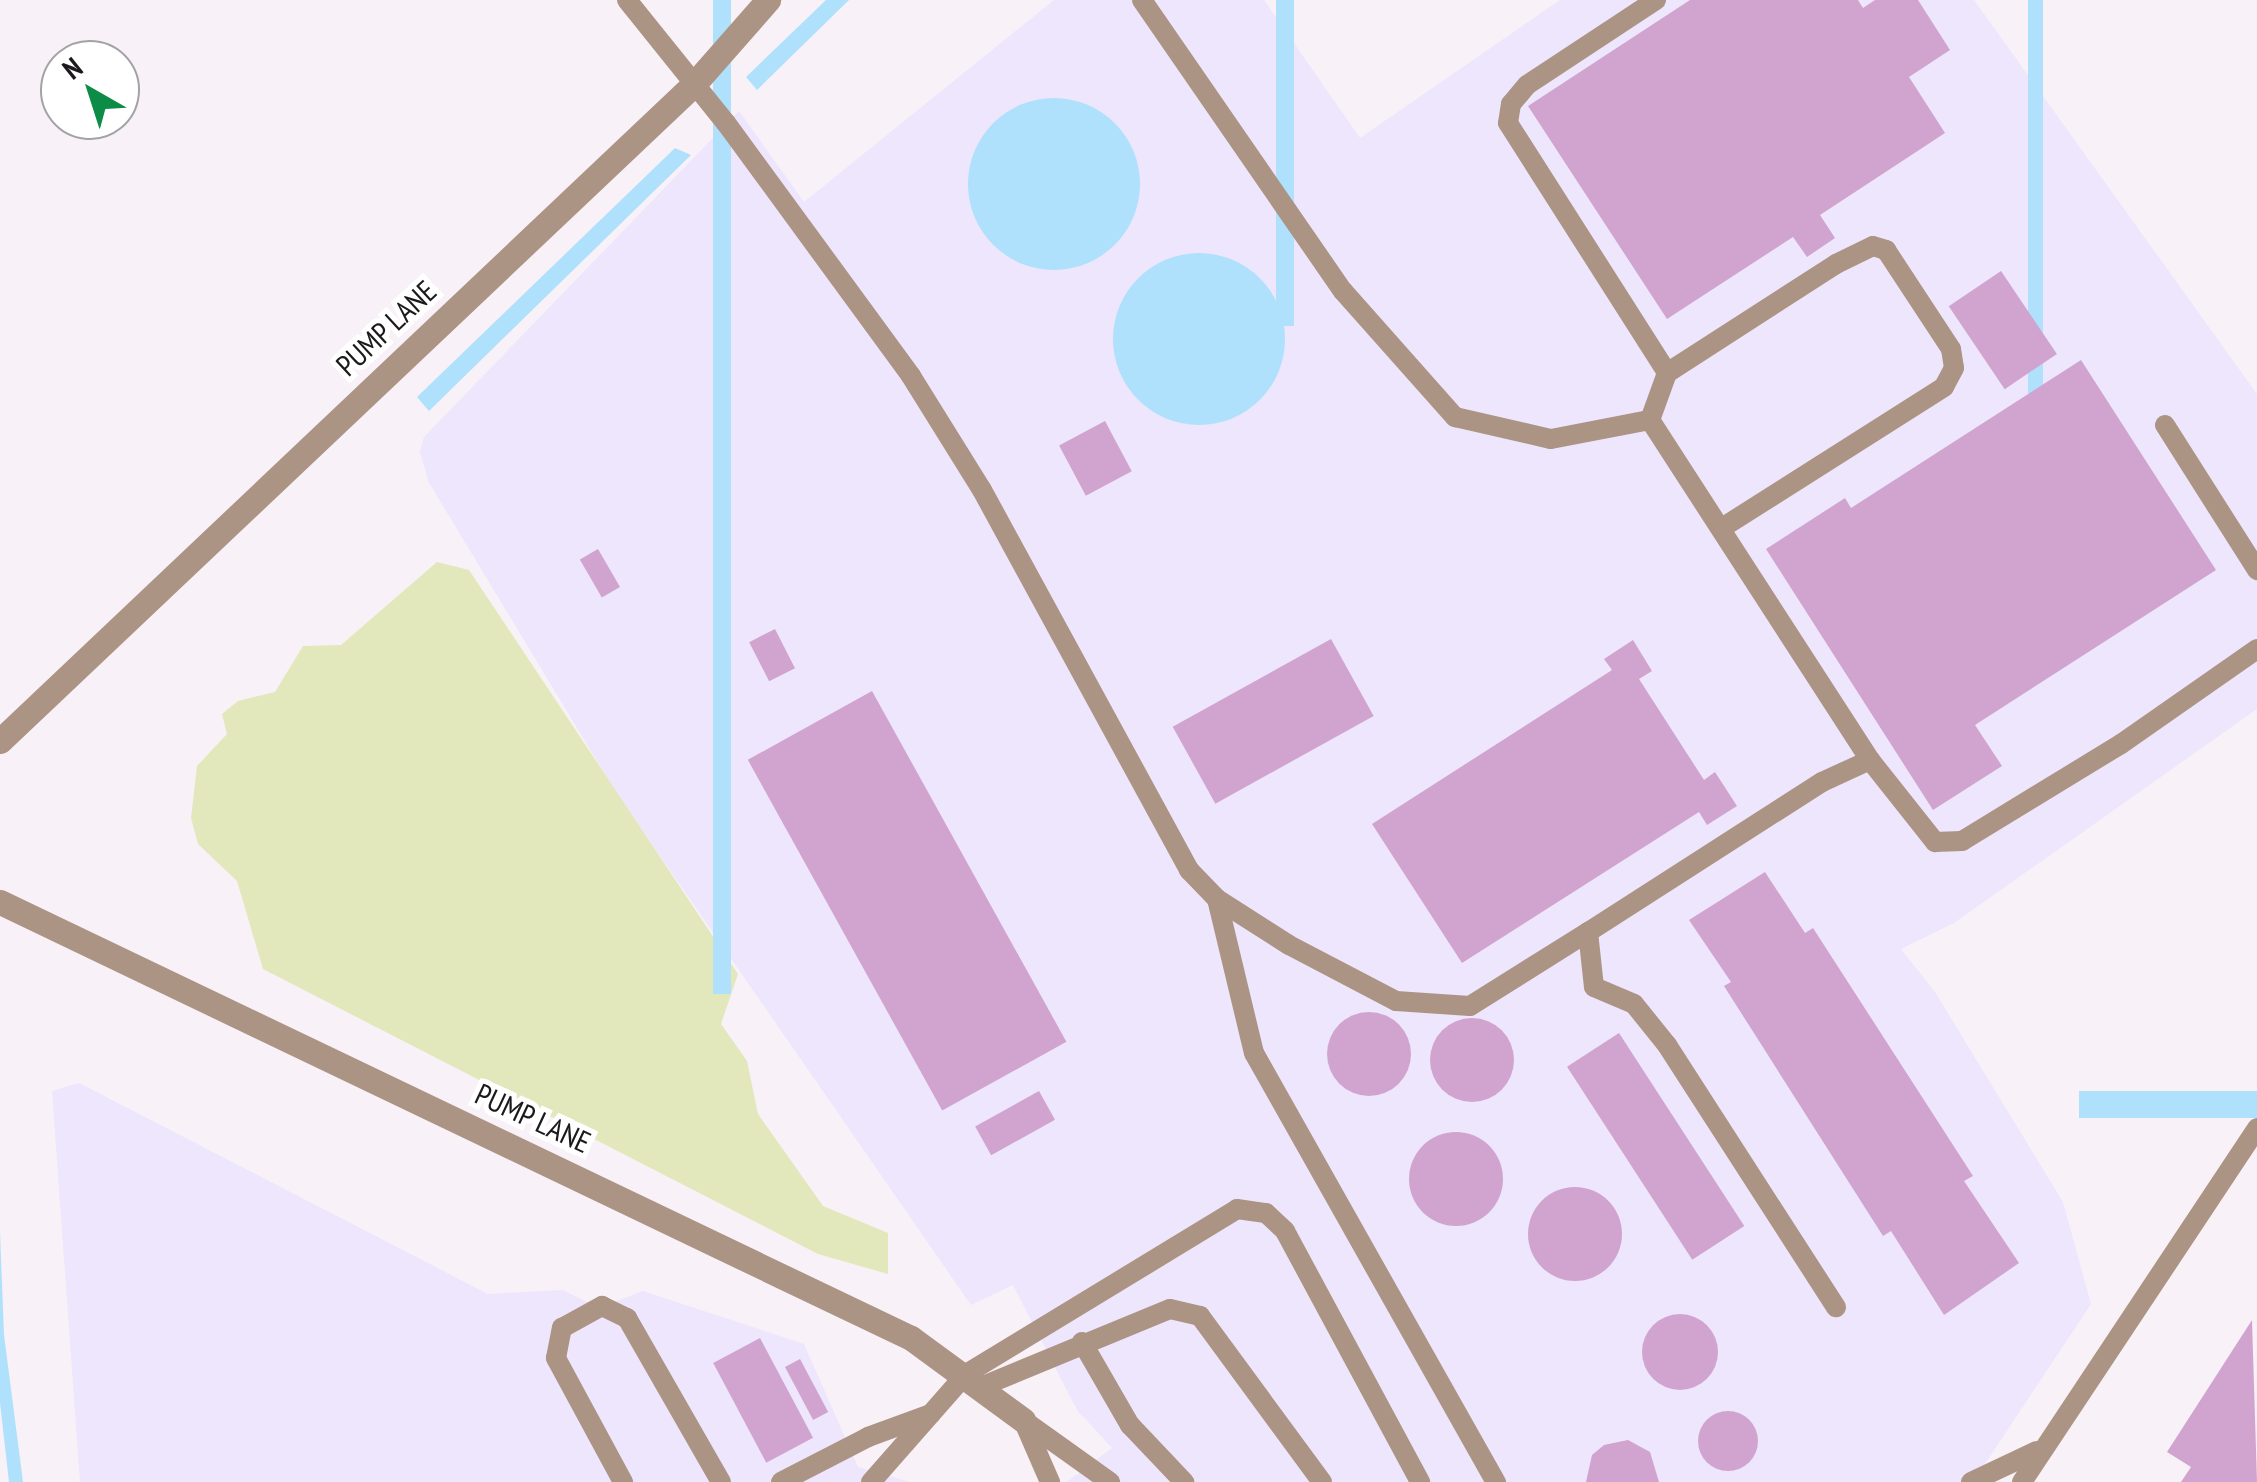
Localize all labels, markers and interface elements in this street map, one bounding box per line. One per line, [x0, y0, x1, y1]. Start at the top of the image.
north arrow [40, 40, 140, 140]
text: N [55, 49, 90, 87]
street label: PUMP LANE [328, 273, 444, 383]
street label: PUMP LANE [469, 1075, 597, 1161]

